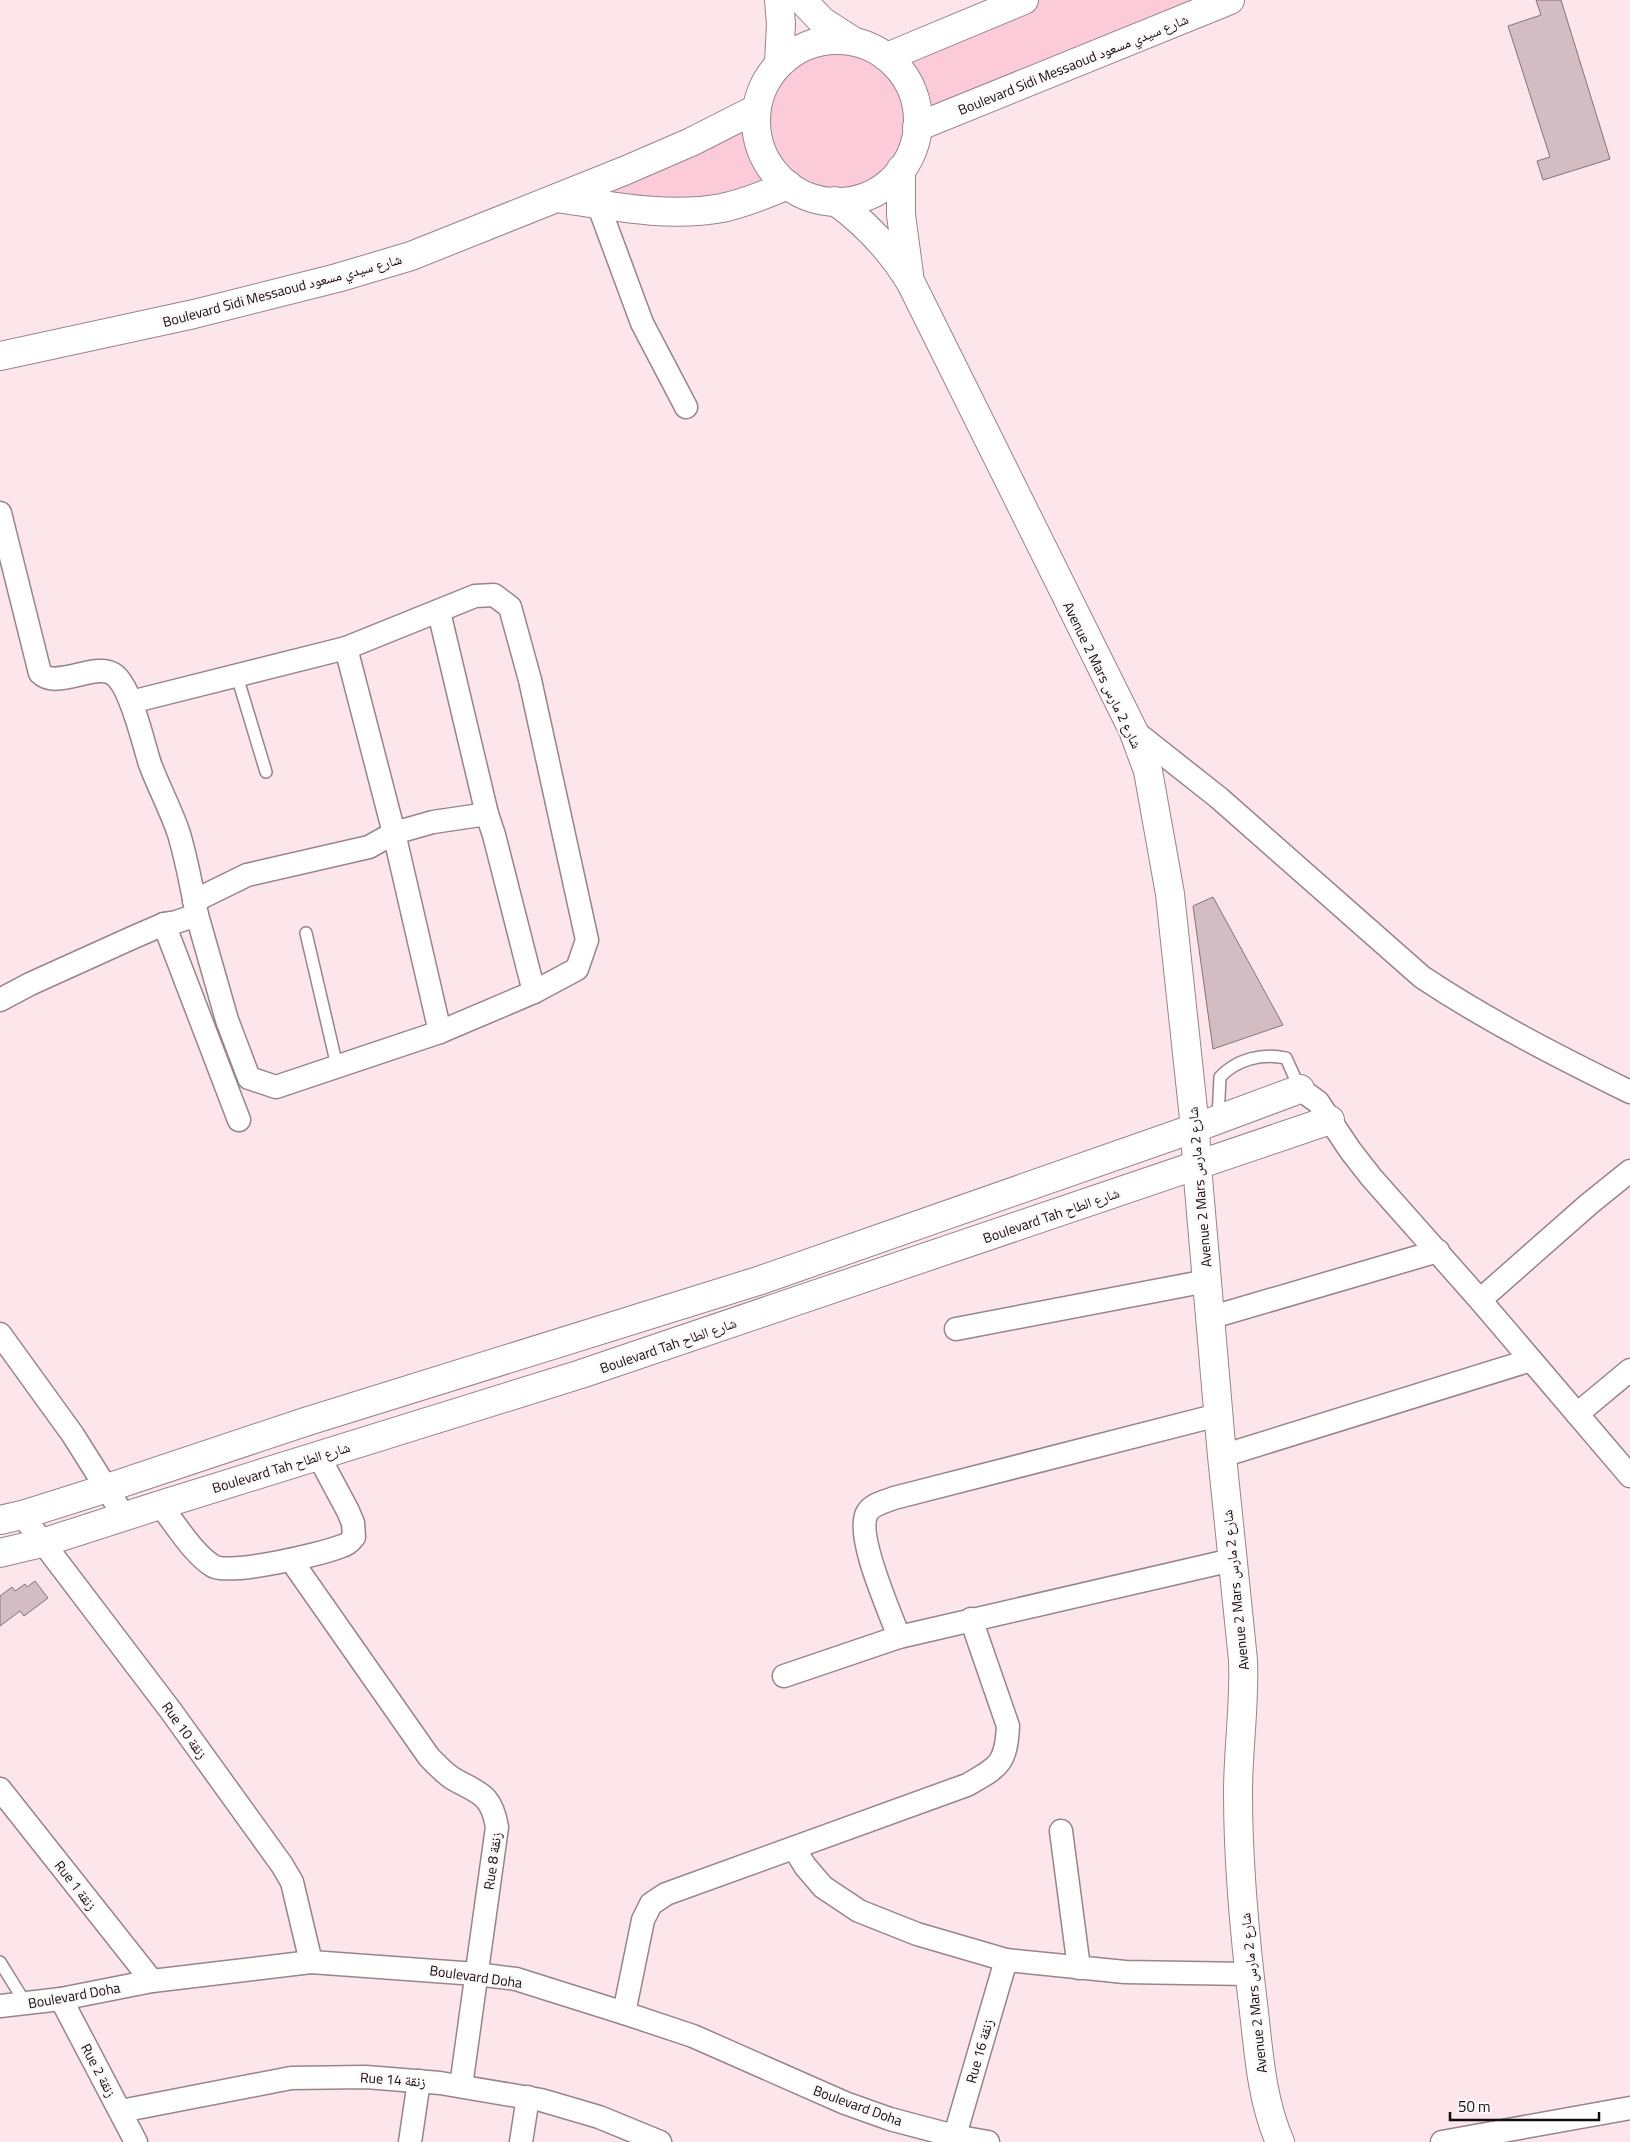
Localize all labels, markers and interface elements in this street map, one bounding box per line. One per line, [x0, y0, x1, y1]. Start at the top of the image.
street label: Boulevard Sidi Messaoud شارع سيدي مسعود [955, 8, 1192, 121]
street label: Boulevard Sidi Messaoud شارع سيدي مسعود [160, 248, 404, 334]
street label: Avenue 2 Mars شارع 2 مارس [1058, 598, 1148, 752]
street label: Avenue 2 Mars شارع 2 مارس [1182, 1106, 1216, 1268]
street label: Boulevard Tah شارع الطاح [980, 1182, 1122, 1248]
street label: Boulevard Tah شارع الطاح [597, 1312, 739, 1378]
street label: Boulevard Tah شارع الطاح [209, 1436, 353, 1498]
street label: Avenue 2 Mars شارع 2 مارس [1216, 1509, 1254, 1671]
street label: Rue 10 زنقة [157, 1697, 213, 1763]
street label: Rue 8 زنقة [478, 1831, 506, 1891]
street label: Rue 1 زنقة [50, 1856, 102, 1914]
street label: Avenue 2 Mars شارع 2 مارس [1234, 1912, 1272, 2074]
street label: Boulevard Doha [428, 1959, 524, 1993]
street label: Boulevard Doha [26, 1977, 122, 2013]
street label: Rue 16 زنقة [960, 2016, 998, 2086]
street label: Rue 2 زنقة [76, 2039, 122, 2101]
street label: Rue 14 زنقة [359, 2066, 427, 2092]
street label: Boulevard Doha [811, 2079, 905, 2131]
scale bar [1450, 2090, 1599, 2122]
text: 50 m [1458, 2095, 1491, 2118]

